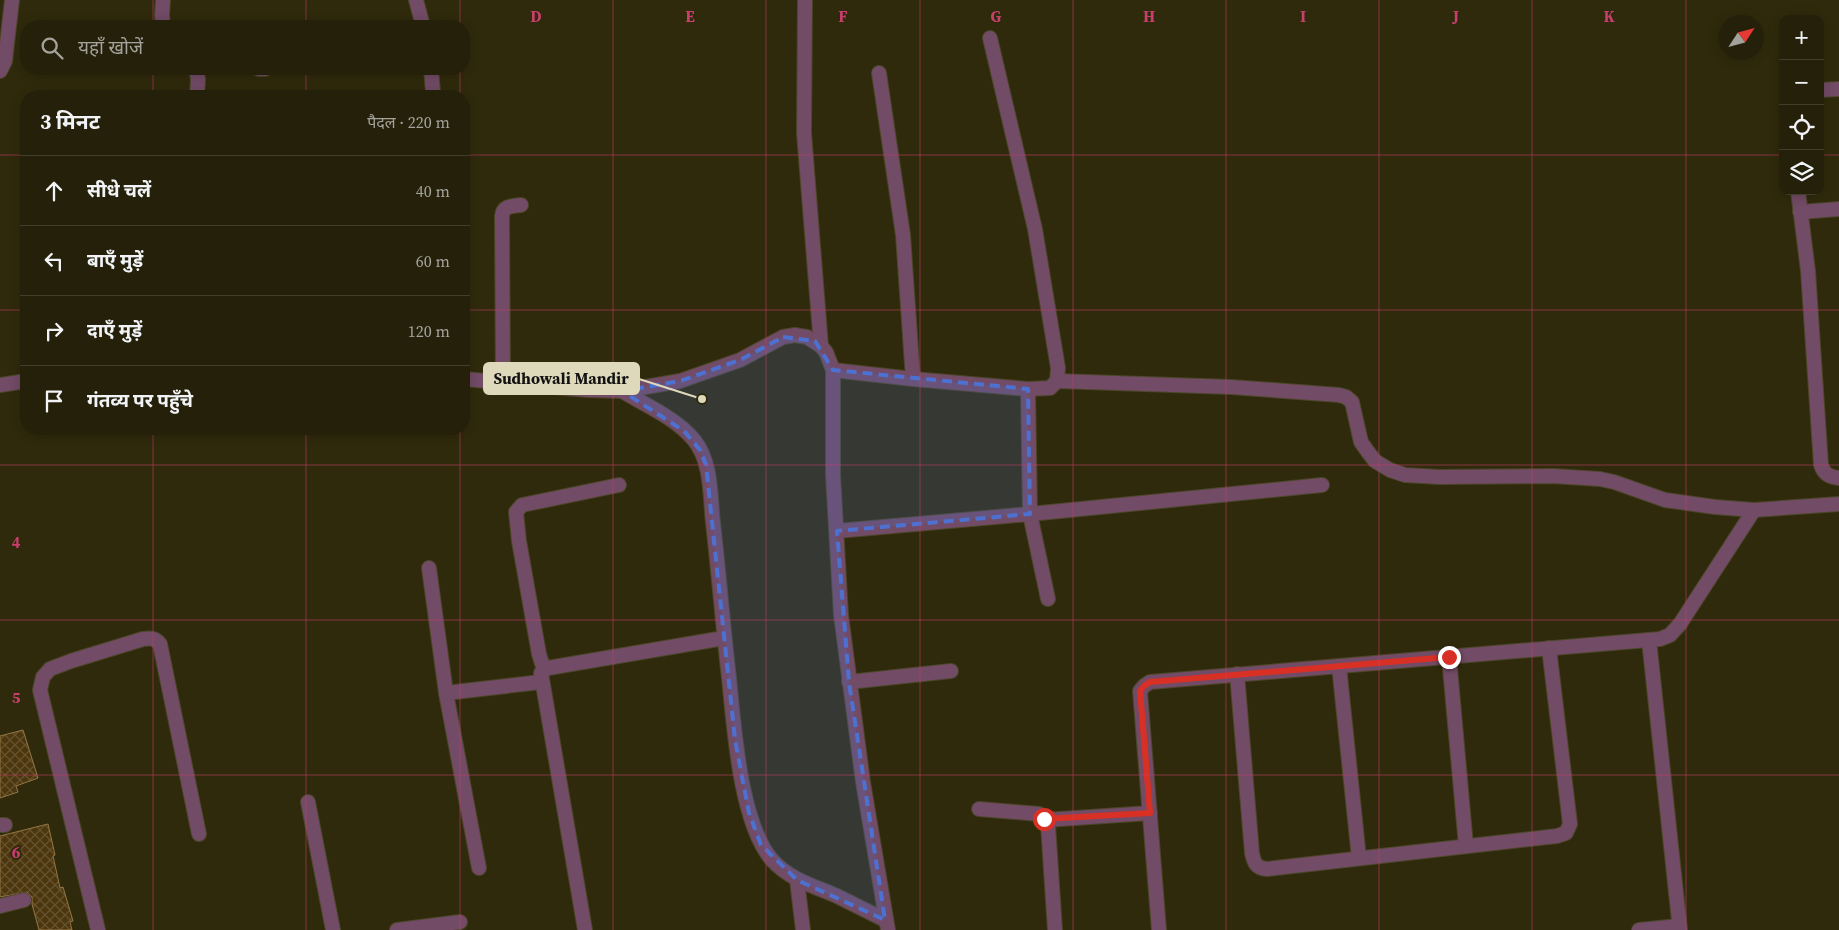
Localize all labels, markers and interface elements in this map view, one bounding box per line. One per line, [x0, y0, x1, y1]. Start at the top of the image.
text: D [530, 5, 542, 27]
text: E [685, 5, 695, 27]
text: F [838, 5, 848, 27]
text: G [991, 5, 1002, 27]
text: H [1143, 5, 1155, 27]
text: I [1300, 5, 1306, 27]
text: J [1452, 5, 1459, 27]
text: K [1603, 5, 1615, 27]
north arrow [1719, 15, 1764, 60]
map controls [1779, 15, 1824, 195]
button: + [1779, 15, 1824, 60]
search box [20, 20, 470, 75]
icon: search [38, 34, 66, 62]
text: यहाँ खोजें [78, 34, 143, 60]
button: − [1779, 60, 1824, 105]
button: locate [1779, 105, 1824, 150]
text: 3 मिनट [40, 107, 100, 136]
text: पैदल · 220 m [367, 111, 450, 133]
button: layers [1779, 150, 1824, 195]
icon: ahead [40, 177, 68, 205]
text: सीधे चलें [87, 177, 151, 203]
text: 40 m [416, 180, 450, 202]
icon: left [40, 247, 68, 275]
text: बाएँ मुड़ें [87, 247, 143, 273]
text: 60 m [416, 250, 450, 272]
icon: right [40, 317, 68, 345]
text: दाएँ मुड़ें [87, 317, 142, 343]
text: 120 m [408, 320, 450, 342]
callout: Sudhowali Mandir [484, 363, 639, 394]
text: Sudhowali Mandir [493, 367, 629, 389]
icon: arrive [40, 387, 68, 415]
text: गंतव्य पर पहुँचे [87, 387, 193, 413]
text: 4 [12, 531, 21, 553]
route end [1438, 646, 1461, 669]
text: 5 [12, 686, 21, 708]
route start [1033, 808, 1056, 831]
text: 6 [12, 841, 21, 863]

